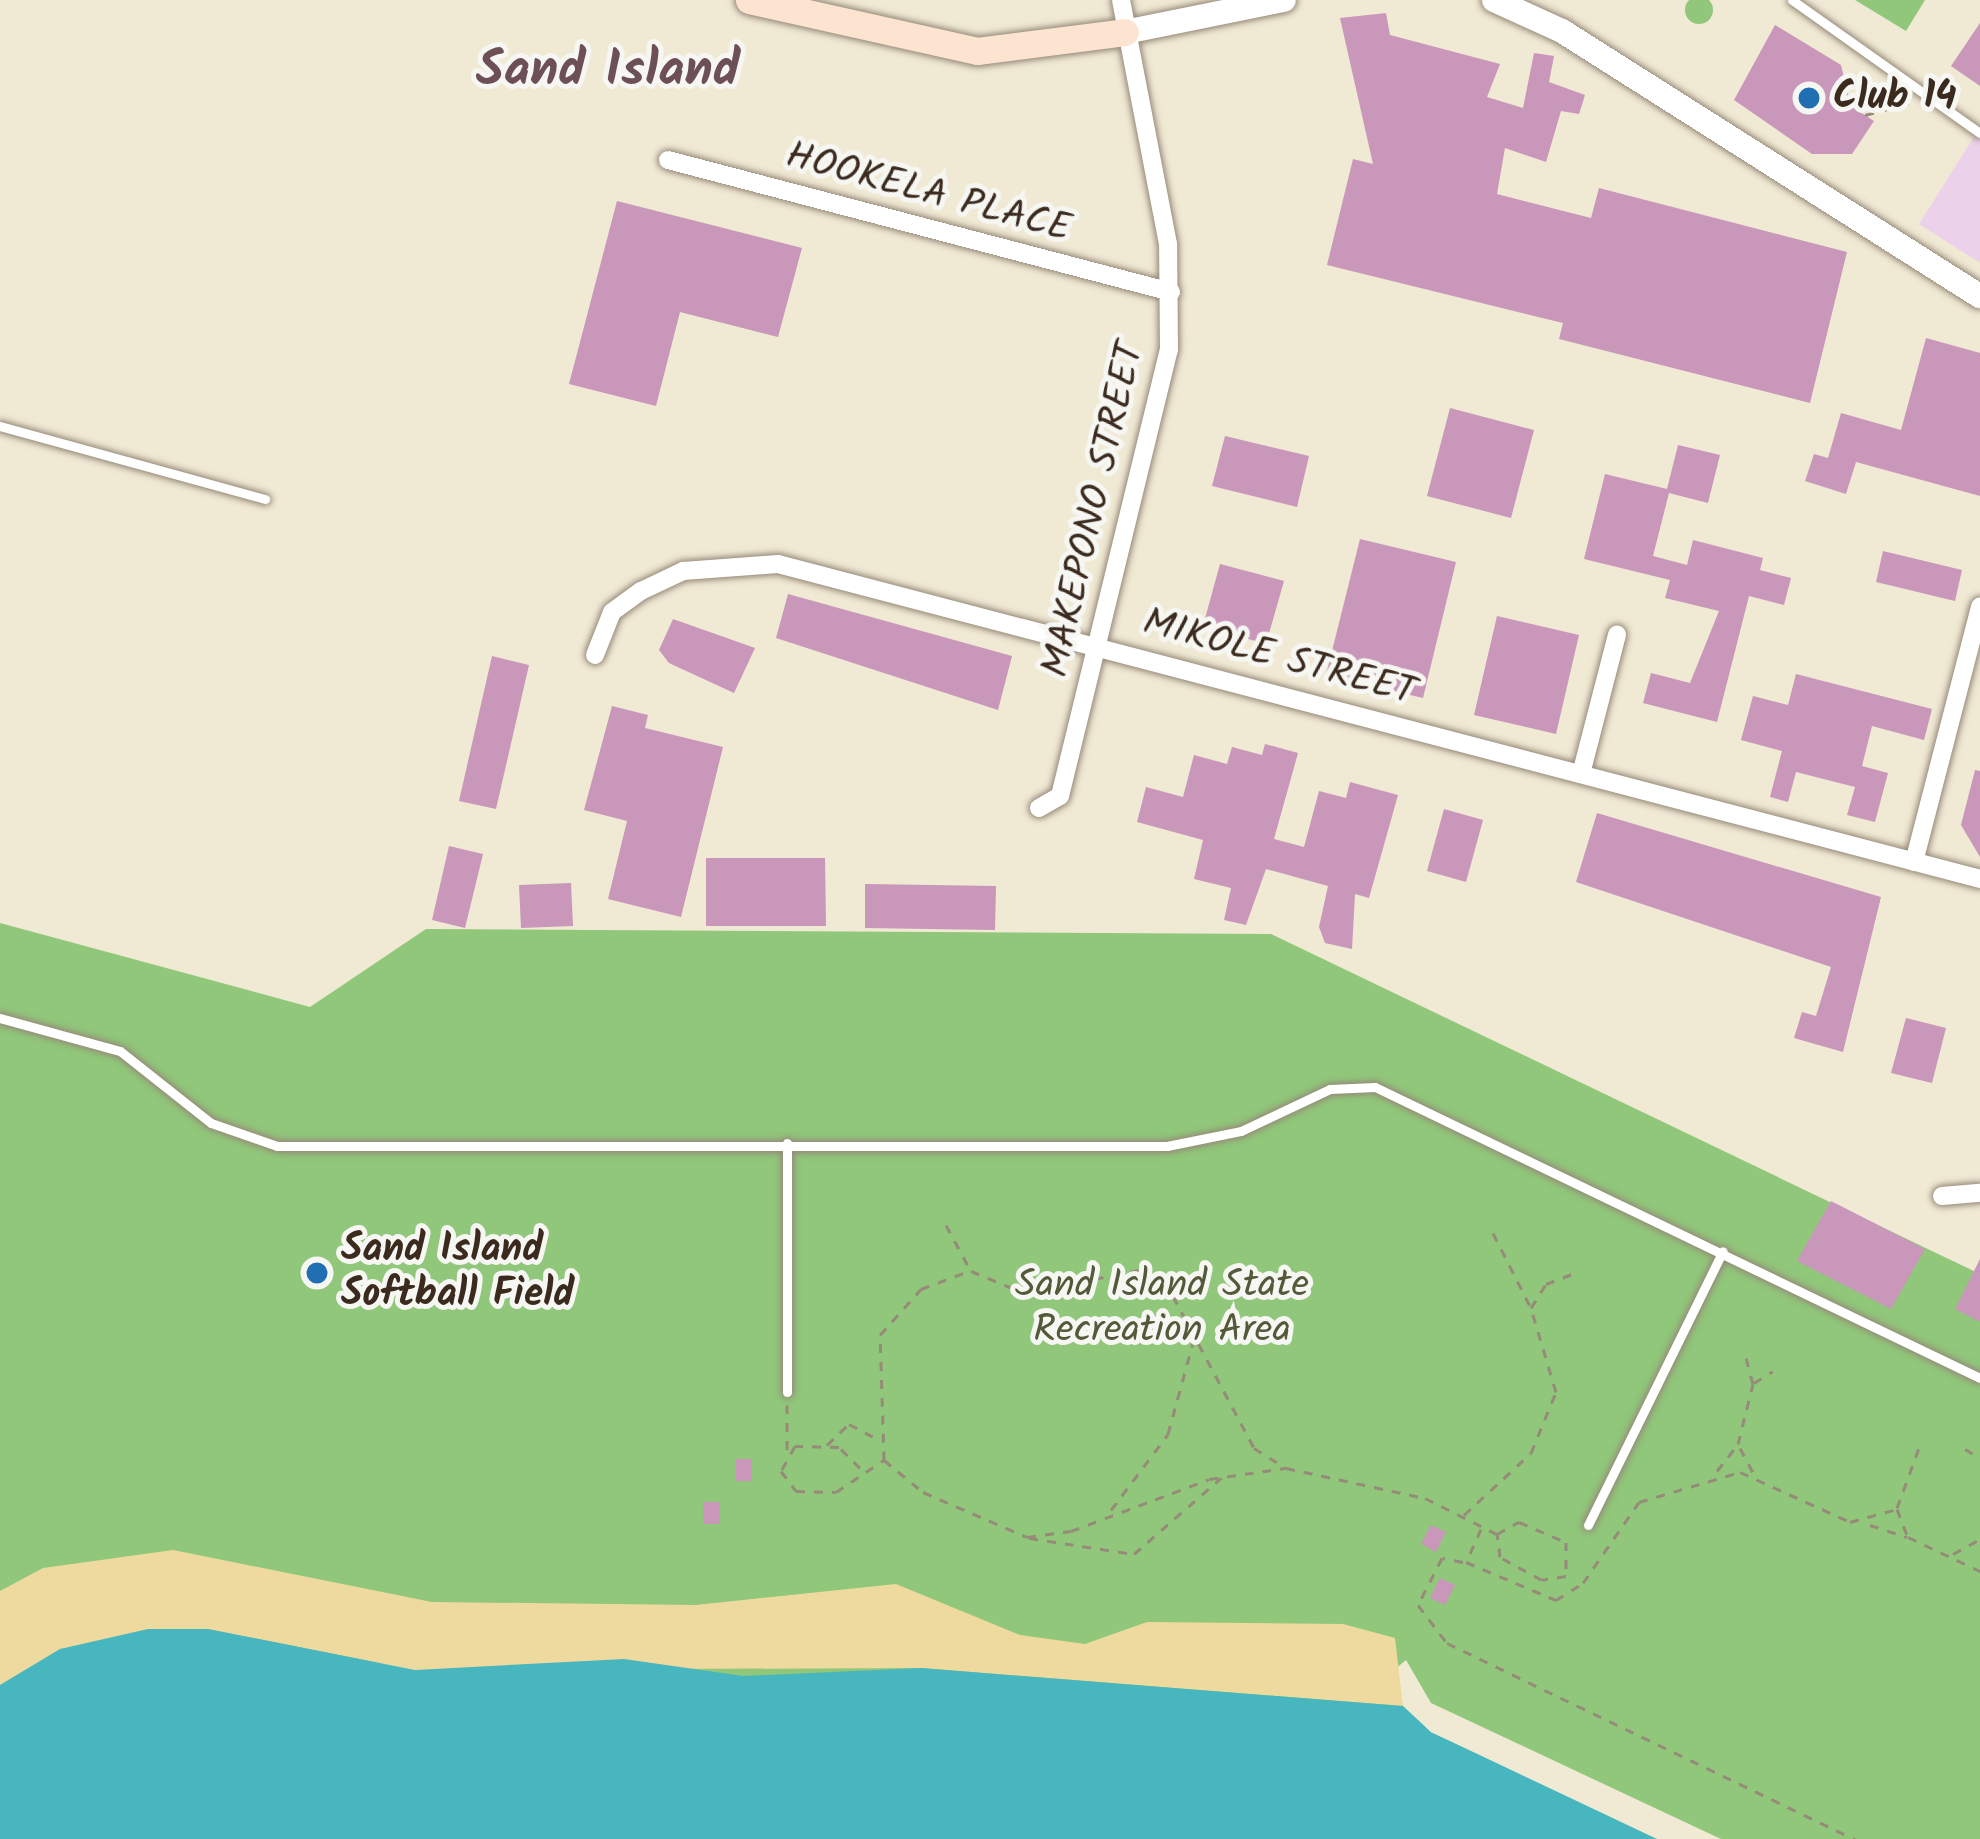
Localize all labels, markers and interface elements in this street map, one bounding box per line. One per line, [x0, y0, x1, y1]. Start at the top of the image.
district label: Sand Island [476, 41, 740, 103]
place label: Club 14 [1833, 75, 1957, 121]
marker: Club 14 [1796, 85, 1822, 111]
street label: HOOKELA PLACE [781, 134, 1075, 254]
street label: MAKEPONO STREET [1034, 338, 1156, 682]
street label: MIKOLE STREET [1138, 600, 1420, 718]
place label: Sand Island Softball Field [341, 1228, 574, 1319]
marker: Sand Island Softball Field [304, 1260, 330, 1286]
park label: Sand Island State Recreation Area [1015, 1264, 1309, 1355]

